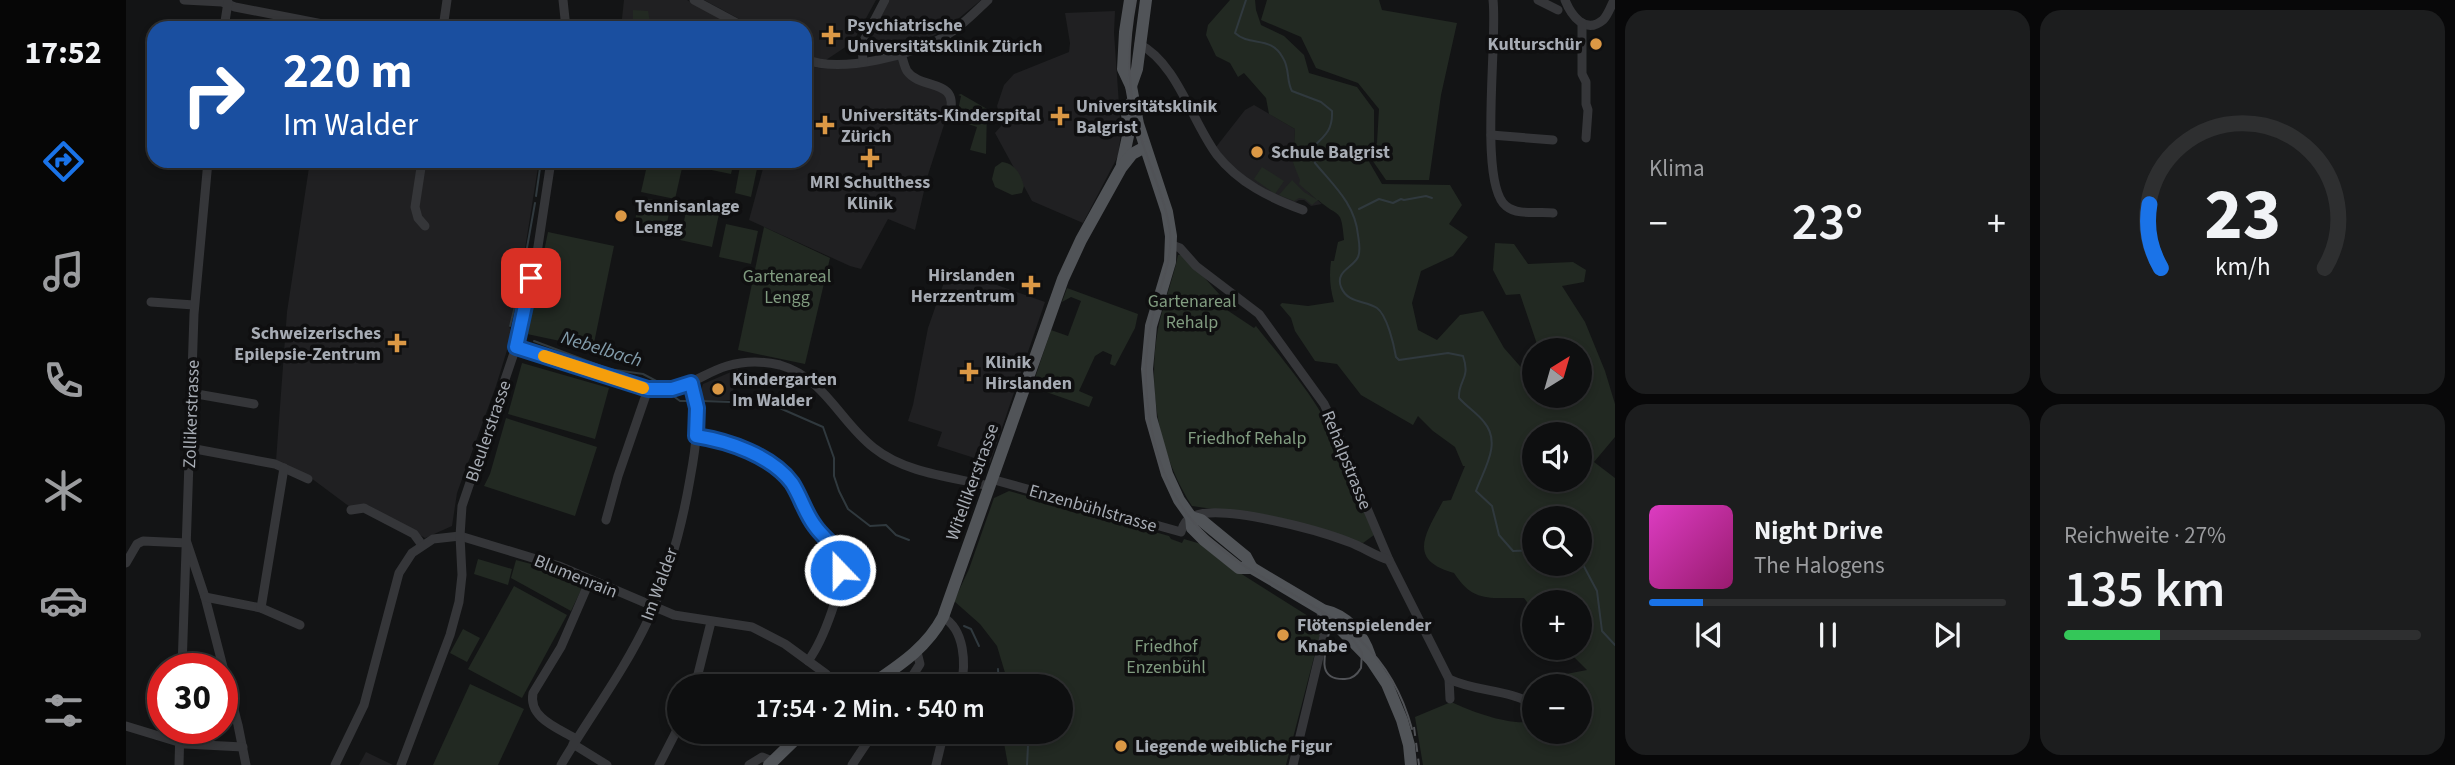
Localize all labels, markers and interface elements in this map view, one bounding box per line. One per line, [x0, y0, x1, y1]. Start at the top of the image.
place label: Psychiatrische Universitätsklinik Zürich [847, 13, 1042, 59]
marker: Psychiatrische Universitätsklinik Zürich [821, 25, 841, 45]
text: 17:52 [24, 30, 102, 76]
place label: Kulturschür [1488, 32, 1583, 57]
marker: Kulturschür [1588, 36, 1604, 52]
text: 220 m [283, 37, 412, 107]
icon: right [168, 49, 259, 140]
place label: Universitätsklinik Balgrist [1076, 94, 1217, 140]
text: Im Walder [283, 102, 418, 148]
place label: Universitäts-Kinderspital Zürich [841, 103, 1041, 149]
marker: Universitätsklinik Balgrist [1050, 106, 1070, 126]
marker: Universitäts-Kinderspital Zürich [815, 115, 835, 135]
icon: directions [39, 137, 88, 186]
place label: Schule Balgrist [1271, 140, 1390, 165]
marker: Schule Balgrist [1249, 144, 1265, 160]
marker: MRI Schulthess Klinik [860, 148, 880, 168]
text: Klima [1649, 152, 1705, 185]
text: 23 [2204, 163, 2281, 267]
place label: MRI Schulthess Klinik [810, 170, 930, 216]
text: 23° [1792, 186, 1863, 260]
place label: Tennisanlage Lengg [635, 194, 740, 240]
text: − [1649, 197, 1668, 251]
text: + [1987, 197, 2006, 251]
marker: Tennisanlage Lengg [613, 208, 629, 224]
icon: music [39, 247, 88, 296]
pin [501, 248, 561, 308]
text: km/h [2215, 249, 2270, 285]
icon: arrive [512, 259, 550, 297]
place label: Hirslanden Herzzentrum [911, 263, 1015, 309]
park label: Gartenareal Lengg [743, 264, 831, 310]
marker: Hirslanden Herzzentrum [1021, 275, 1041, 295]
park label: Gartenareal Rehalp [1148, 289, 1236, 335]
place label: Schweizerisches Epilepsie-Zentrum [234, 321, 381, 367]
water label: Nebelbach [558, 324, 645, 375]
marker: Schweizerisches Epilepsie-Zentrum [387, 333, 407, 353]
north arrow [1522, 338, 1592, 408]
map controls [1522, 338, 1592, 744]
place label: Klinik Hirslanden [985, 350, 1072, 396]
icon: phone [39, 356, 88, 405]
street label: Zollikerstrasse [177, 359, 206, 469]
marker: Klinik Hirslanden [959, 362, 979, 382]
place label: Kindergarten Im Walder [732, 367, 837, 413]
street label: Bleulerstrasse [459, 377, 518, 485]
marker: Kindergarten Im Walder [710, 381, 726, 397]
street label: Rehalpstrasse [1315, 407, 1378, 513]
street label: Witellikerstrasse [940, 420, 1005, 544]
button: sound [1522, 422, 1592, 492]
park label: Friedhof Rehalp [1188, 426, 1306, 451]
icon: climate [39, 466, 88, 515]
street label: Enzenbühlstrasse [1026, 478, 1160, 539]
button: search [1522, 506, 1592, 576]
text: Night Drive [1754, 512, 1883, 549]
text: Reichweite · 27% [2064, 519, 2226, 552]
position arrow [803, 533, 877, 607]
street label: Im Walder [635, 544, 684, 624]
street label: Blumenrain [530, 548, 621, 605]
text: The Halogens [1754, 549, 1885, 582]
text: 135 km [2064, 553, 2225, 627]
icon: car [39, 576, 88, 625]
button: + [1522, 590, 1592, 660]
place label: Flötenspielender Knabe [1297, 613, 1432, 659]
icon: previous [1690, 616, 1728, 654]
icon: pause [1809, 616, 1847, 654]
icon: next [1928, 616, 1966, 654]
marker: Flötenspielender Knabe [1275, 627, 1291, 643]
park label: Friedhof Enzenbühl [1126, 634, 1206, 680]
speed limit sign: 30 [147, 653, 238, 744]
button: − [1522, 674, 1592, 744]
icon: filters [39, 686, 88, 735]
text: 17:54 · 2 Min. · 540 m [755, 690, 985, 727]
place label: Liegende weibliche Figur [1135, 734, 1333, 759]
marker: Liegende weibliche Figur [1113, 738, 1129, 754]

